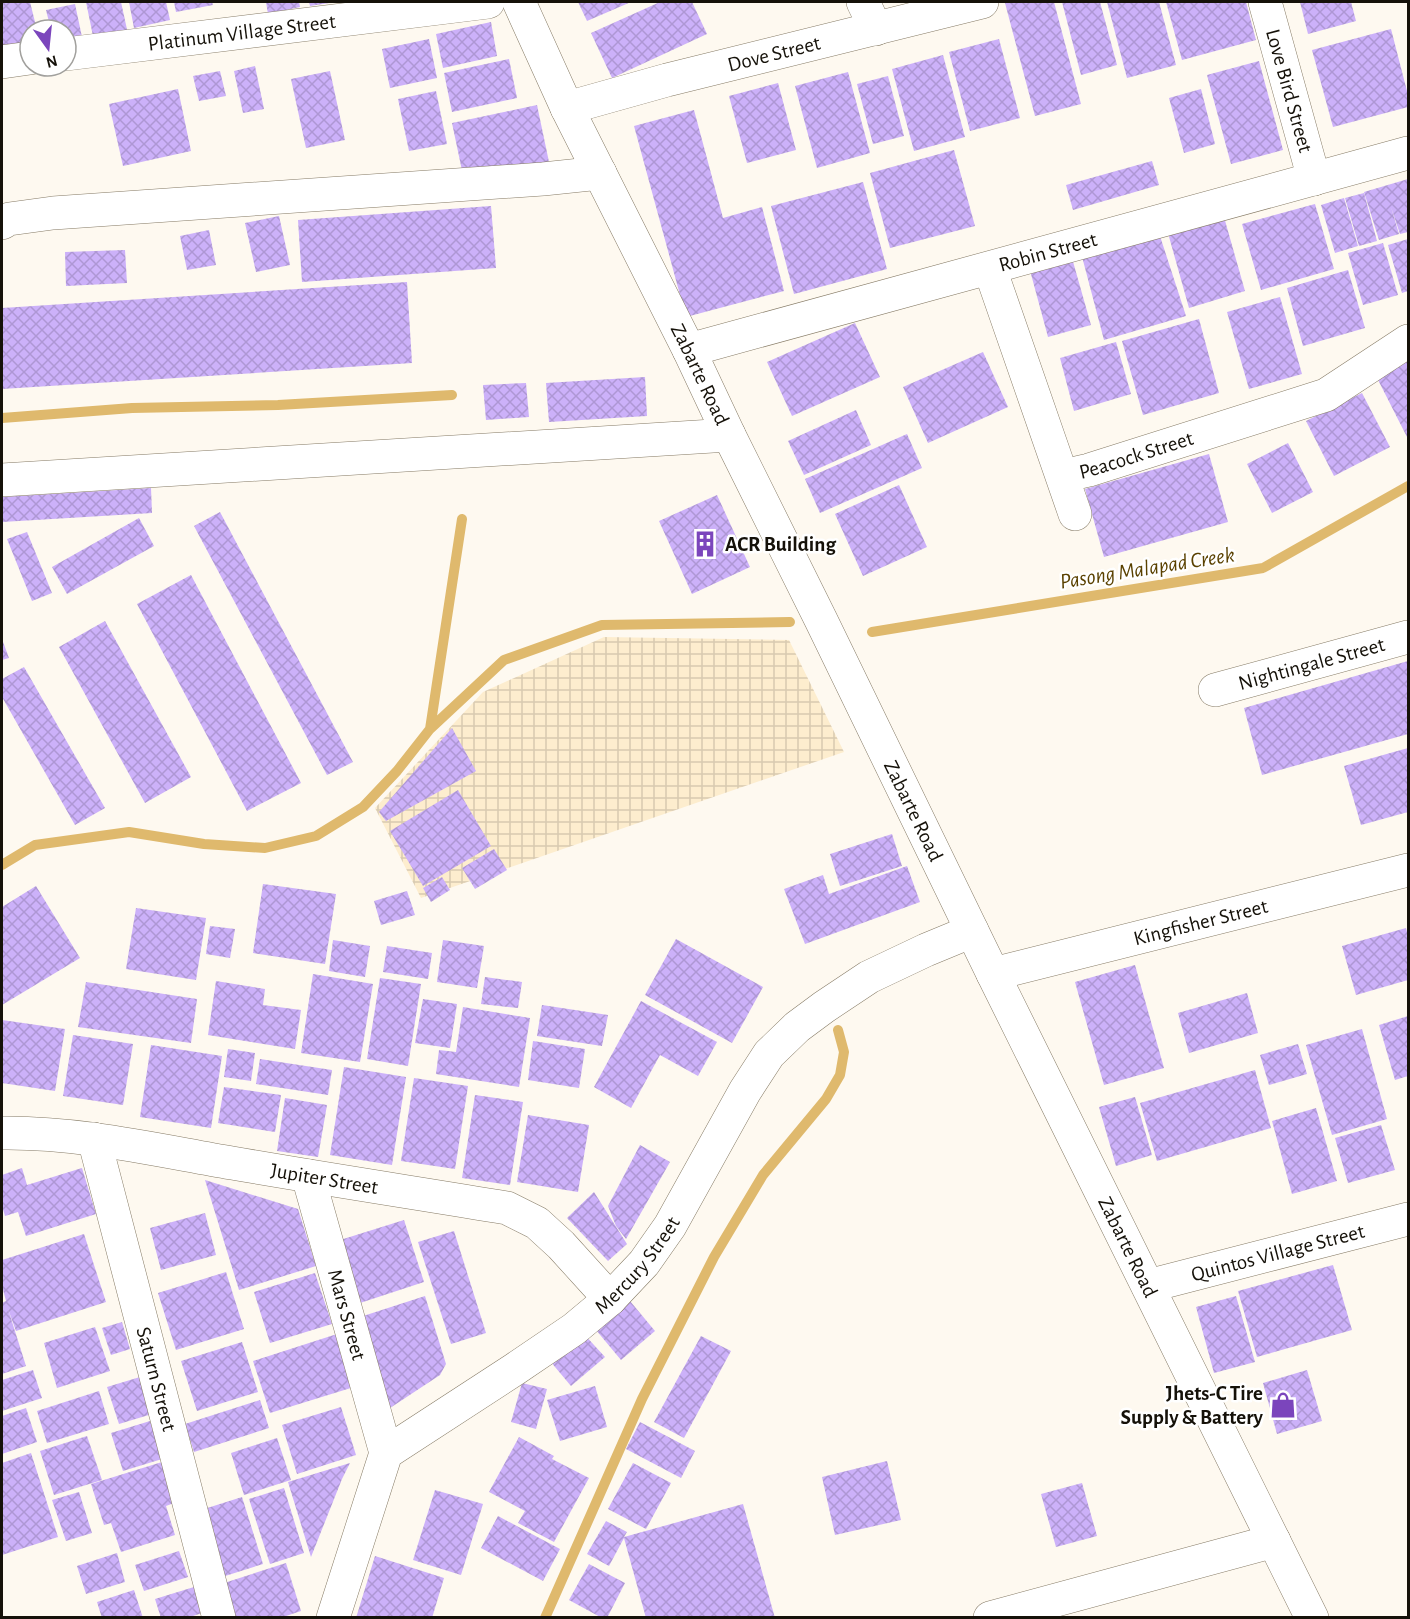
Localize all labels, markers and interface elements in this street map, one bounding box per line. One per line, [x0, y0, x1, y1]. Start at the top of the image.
street label: Platinum Village Street [147, 11, 337, 55]
north arrow [18, 18, 78, 78]
street label: Love Bird Street [1262, 27, 1316, 155]
street label: Dove Street [725, 32, 823, 76]
text: N [44, 52, 59, 71]
street label: Robin Street [996, 229, 1100, 276]
street label: Zabarte Road [667, 320, 733, 428]
street label: Peacock Street [1077, 428, 1196, 483]
building icon: ACR Building [690, 529, 720, 559]
place label: ACR Building [725, 534, 836, 555]
water label: Pasong Malapad Creek [1058, 543, 1236, 594]
street label: Nightingale Street [1236, 634, 1387, 694]
street label: Zabarte Road [880, 757, 947, 865]
street label: Kingfisher Street [1131, 896, 1270, 949]
street label: Jupiter Street [269, 1160, 380, 1198]
street label: Zabarte Road [1094, 1193, 1161, 1301]
street label: Mercury Street [591, 1213, 684, 1318]
street label: Quintos Village Street [1189, 1221, 1367, 1285]
street label: Mars Street [324, 1267, 369, 1363]
street label: Saturn Street [132, 1325, 180, 1434]
place label: Jhets-C Tire Supply & Battery [1121, 1383, 1264, 1428]
shop icon: Jhets-C Tire Supply & Battery [1268, 1390, 1298, 1420]

